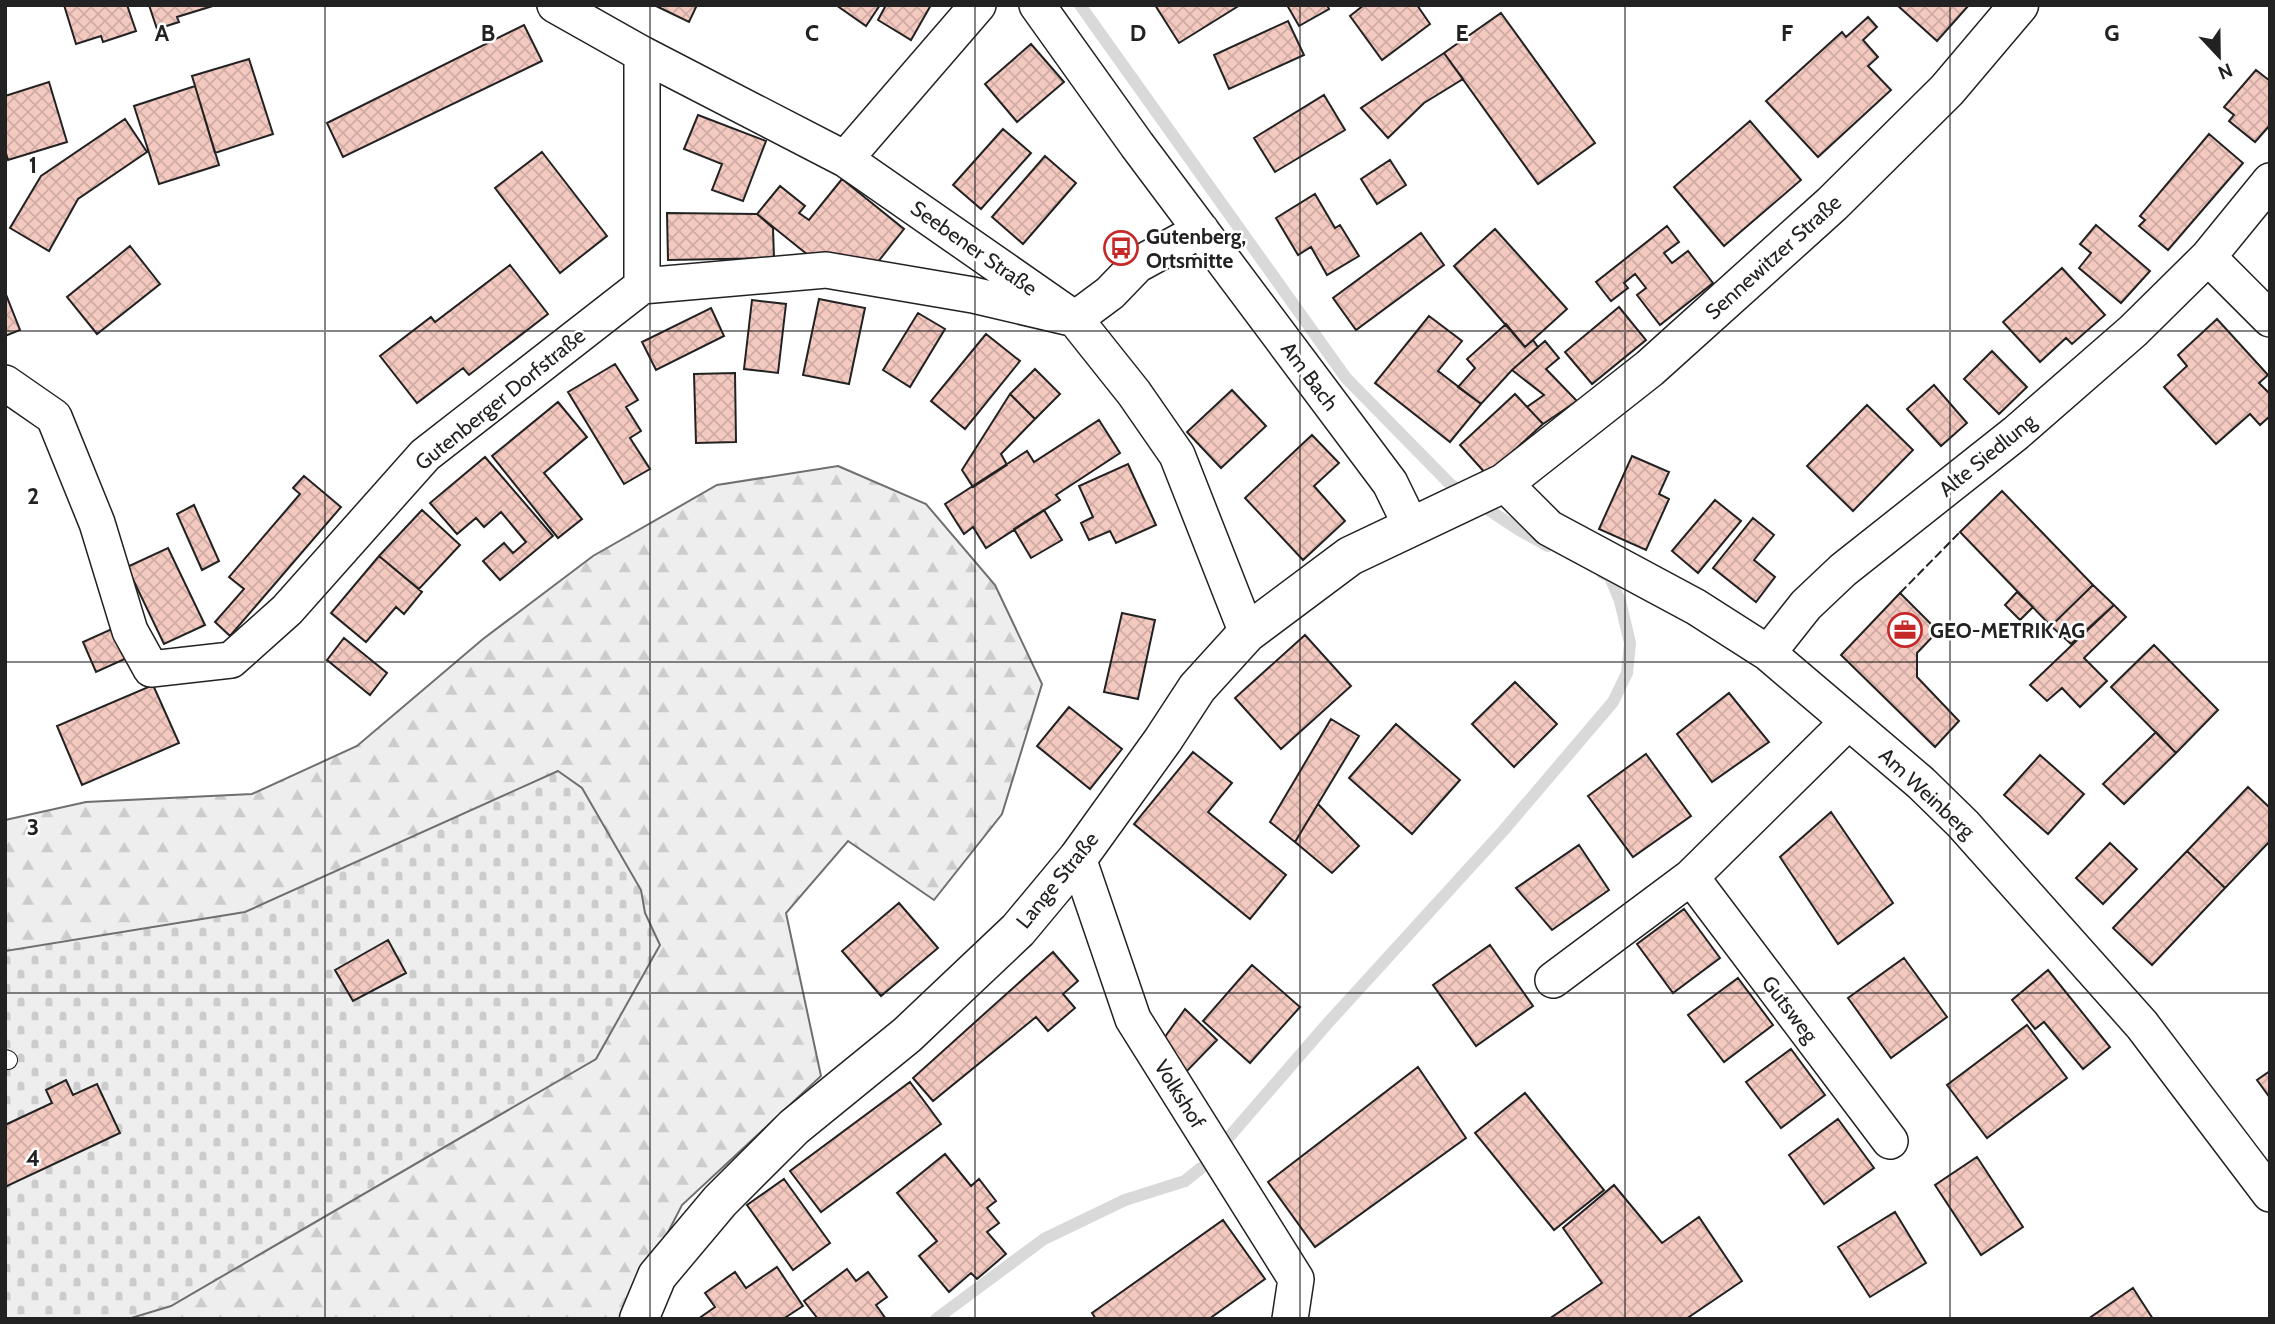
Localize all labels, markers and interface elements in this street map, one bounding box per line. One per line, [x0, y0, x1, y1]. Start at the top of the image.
text: A [155, 19, 170, 47]
text: B [481, 19, 495, 47]
text: C [805, 19, 819, 47]
text: D [1130, 19, 1146, 47]
text: E [1455, 19, 1469, 47]
text: F [1781, 19, 1793, 47]
text: G [2104, 19, 2120, 47]
north arrow [2184, 21, 2254, 91]
text: N [2215, 58, 2236, 84]
text: 1 [29, 151, 37, 179]
street label: Sennewitzer Straße [1700, 189, 1846, 325]
street label: Seebener Straße [906, 195, 1042, 301]
place label: Gutenberg, Ortsmitte [1146, 224, 1246, 273]
bus stop icon: Gutenberg, Ortsmitte [1102, 229, 1140, 267]
street label: Gutenberger Dorfstraße [410, 323, 590, 475]
street label: Am Bach [1276, 337, 1344, 415]
street label: Alte Siedlung [1934, 408, 2041, 502]
text: 2 [27, 482, 39, 510]
office icon: GEO-METRIK AG [1886, 611, 1924, 649]
place label: GEO-METRIK AG [1930, 618, 2085, 643]
street label: Am Weinberg [1874, 742, 1980, 844]
text: 3 [27, 813, 39, 841]
street label: Lange Straße [1011, 827, 1104, 933]
street label: Gutsweg [1757, 971, 1823, 1048]
street label: Volkshof [1149, 1055, 1211, 1133]
text: 4 [26, 1144, 40, 1172]

